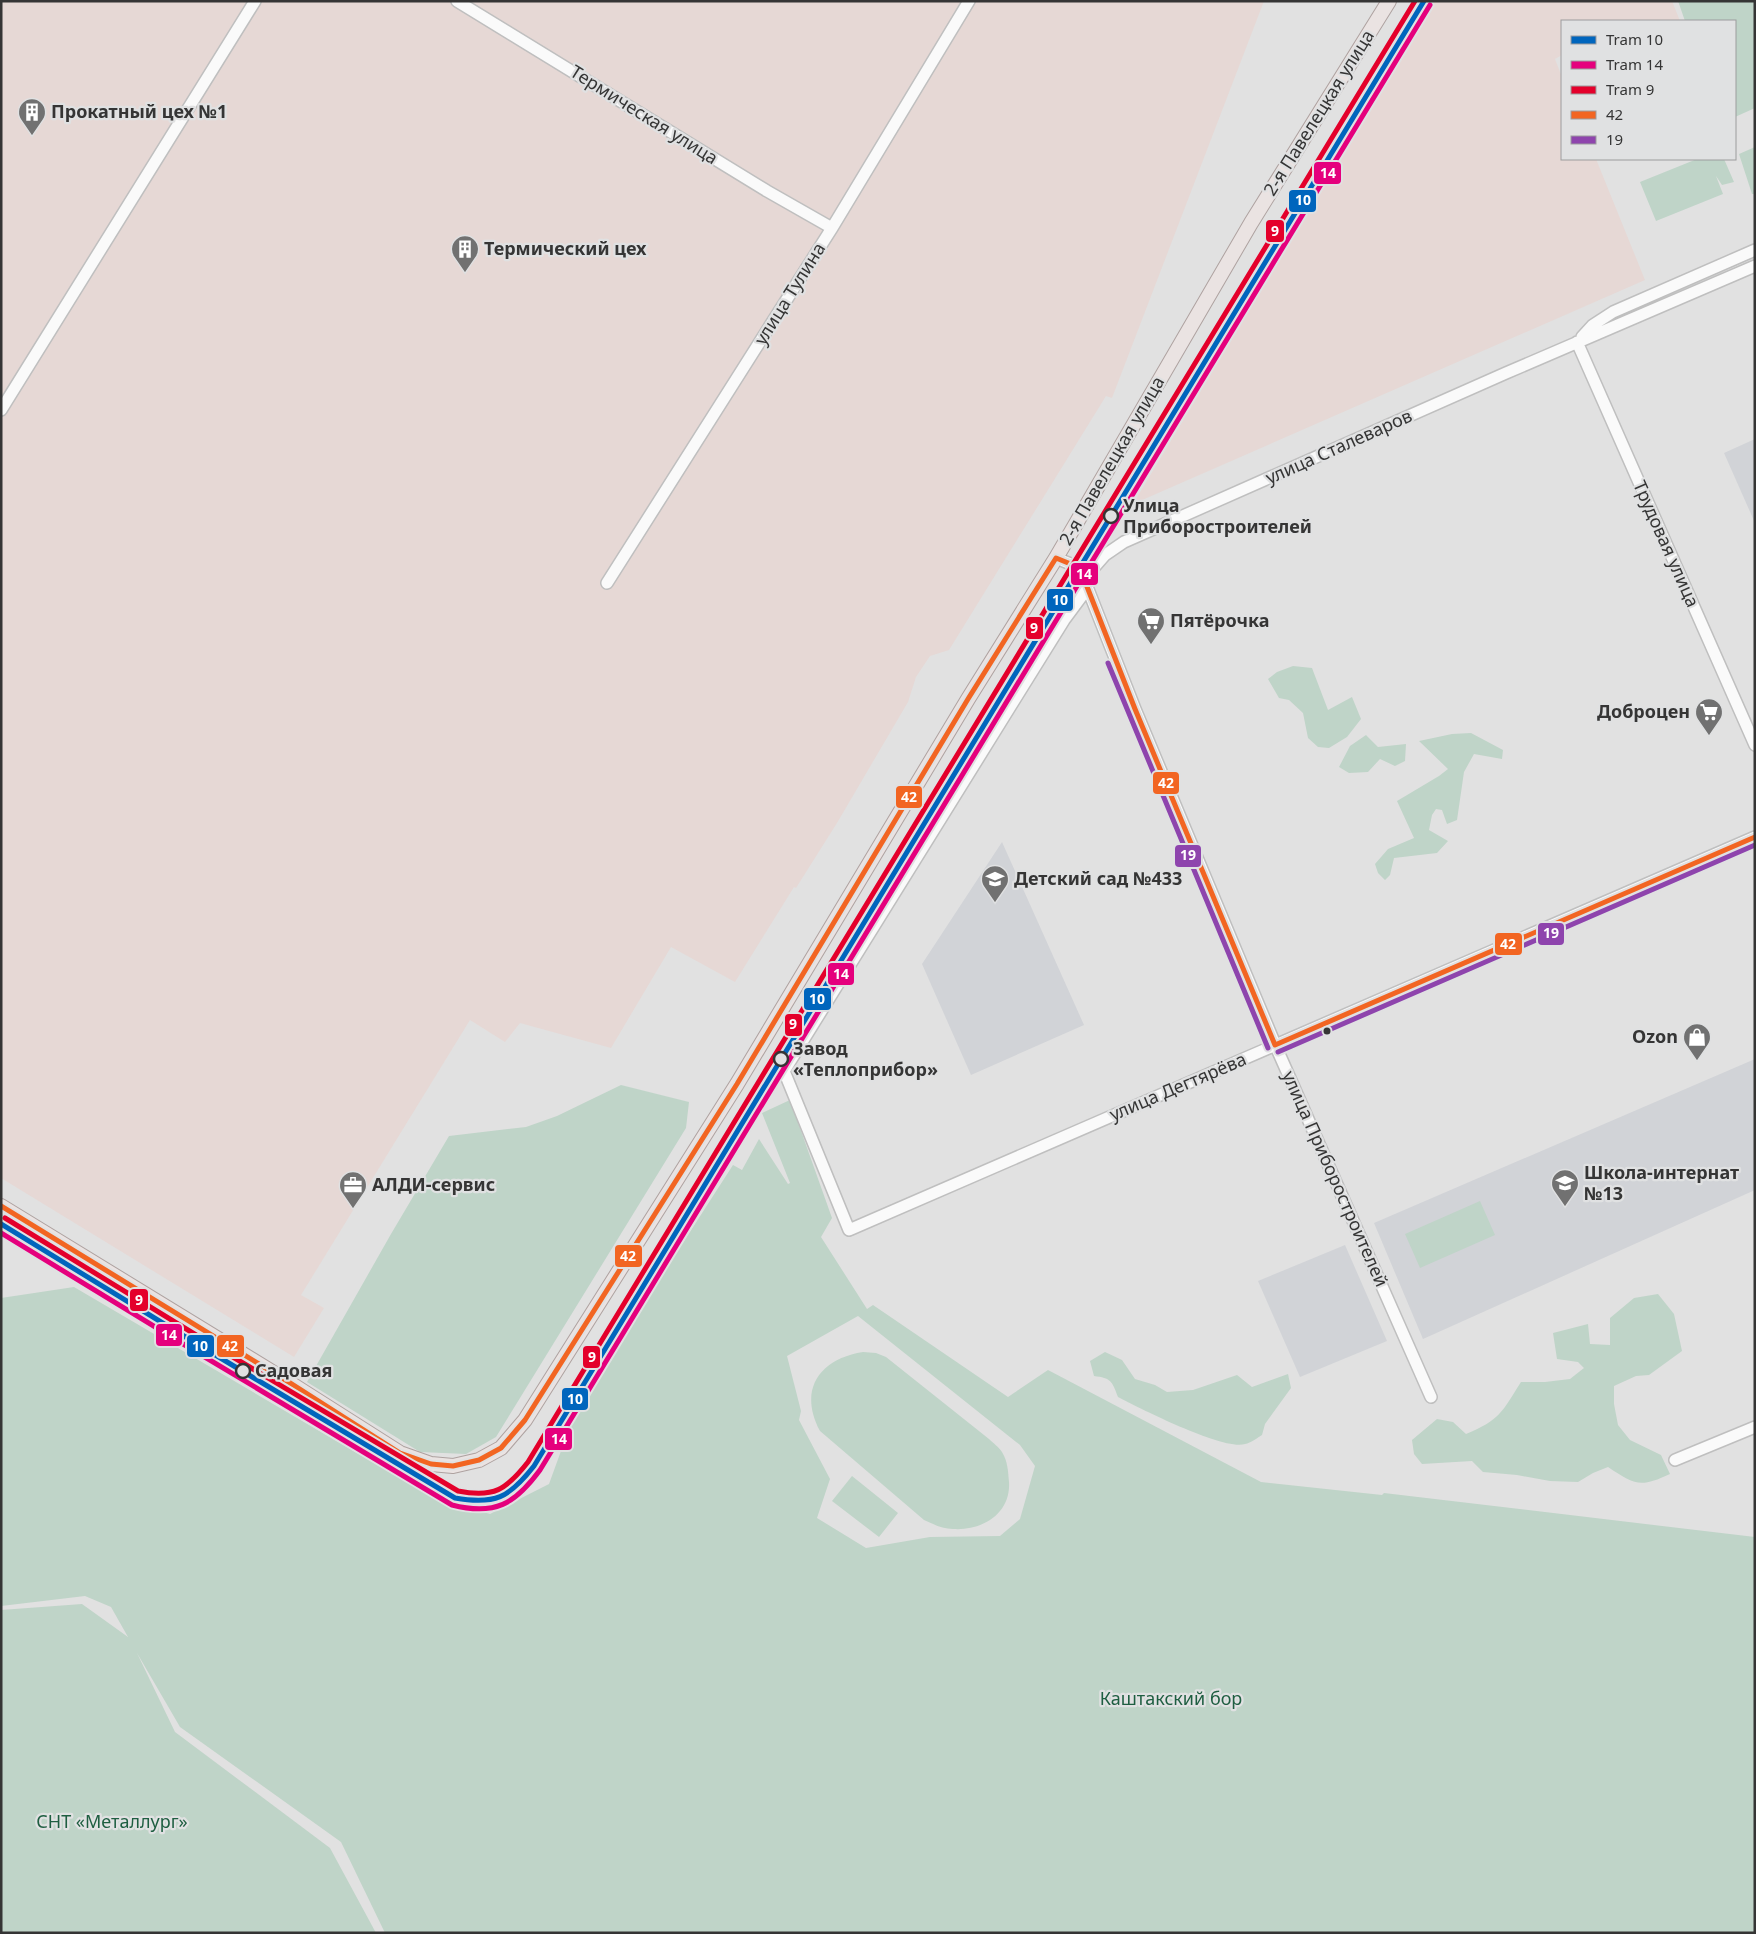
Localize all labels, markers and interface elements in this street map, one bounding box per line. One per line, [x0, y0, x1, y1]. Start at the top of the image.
legend [1561, 20, 1736, 160]
street label: 2-я Павелецкая улица [1257, 25, 1379, 200]
text: Tram 10 [1606, 29, 1663, 49]
text: Tram 14 [1606, 54, 1663, 74]
street label: Термическая улица [566, 59, 723, 169]
text: Tram 9 [1606, 79, 1654, 99]
building icon: Прокатный цех №1 [17, 97, 47, 136]
place label: Прокатный цех №1 [51, 99, 227, 123]
text: 42 [1606, 104, 1623, 124]
text: 19 [1606, 129, 1623, 149]
line badge: 14 [1313, 161, 1342, 185]
text: 14 [1320, 163, 1336, 182]
line badge: 10 [1288, 189, 1317, 213]
text: 10 [1295, 190, 1311, 209]
line badge: 9 [1265, 219, 1285, 243]
text: 9 [1271, 221, 1279, 240]
building icon: Термический цех [450, 234, 480, 273]
place label: Термический цех [484, 236, 647, 260]
street label: улица Тулина [748, 238, 830, 349]
street label: 2-я Павелецкая улица [1053, 372, 1169, 549]
street label: улица Сталеваров [1262, 403, 1416, 489]
street label: Трудовая улица [1628, 477, 1706, 611]
place label: Улица Приборостроителей [1123, 493, 1312, 538]
marker: Улица Приборостроителей [1103, 508, 1119, 524]
line badge: 14 [1070, 562, 1099, 586]
text: 14 [1076, 564, 1092, 583]
line badge: 10 [1046, 588, 1074, 612]
text: 10 [1052, 590, 1068, 609]
supermarket icon: Пятёрочка [1136, 606, 1166, 645]
place label: Пятёрочка [1170, 608, 1269, 632]
line badge: 9 [1025, 616, 1044, 640]
text: 9 [1030, 618, 1038, 637]
supermarket icon: Доброцен [1694, 697, 1724, 736]
place label: Доброцен [1597, 699, 1690, 723]
line badge: 42 [1152, 771, 1180, 795]
text: 42 [1158, 773, 1174, 792]
line badge: 42 [895, 785, 923, 809]
text: 42 [901, 787, 917, 806]
line badge: 19 [1174, 844, 1202, 868]
text: 19 [1180, 845, 1196, 864]
school or university icon: Детский сад №433 [980, 864, 1010, 903]
place label: Детский сад №433 [1014, 866, 1182, 890]
line badge: 19 [1537, 922, 1565, 946]
text: 19 [1543, 923, 1559, 942]
line badge: 42 [1494, 932, 1523, 956]
text: 42 [1500, 934, 1516, 953]
line badge: 14 [827, 962, 855, 986]
text: 14 [833, 964, 849, 983]
line badge: 10 [803, 987, 832, 1011]
text: 10 [809, 989, 825, 1008]
line badge: 9 [784, 1013, 803, 1037]
text: 9 [789, 1014, 797, 1033]
shop icon: Ozon [1682, 1022, 1712, 1061]
place label: Ozon [1632, 1024, 1678, 1048]
unlabelled marker [1322, 1026, 1332, 1036]
place label: Завод «Теплоприбор» [793, 1036, 938, 1081]
street label: улица Дегтярёва [1106, 1046, 1250, 1126]
marker: Завод «Теплоприбор» [773, 1051, 789, 1067]
street label: улица Приборостроителей [1277, 1067, 1394, 1290]
place label: Школа-интернат №13 [1584, 1160, 1739, 1205]
school or university icon: Школа-интернат №13 [1550, 1168, 1580, 1207]
office icon: АЛДИ-сервис [338, 1170, 368, 1209]
place label: АЛДИ-сервис [372, 1172, 495, 1196]
line badge: 42 [614, 1244, 643, 1268]
text: 42 [620, 1246, 636, 1265]
line badge: 9 [129, 1288, 149, 1312]
text: 9 [135, 1290, 143, 1309]
line badge: 14 [155, 1323, 183, 1347]
text: 14 [161, 1325, 177, 1344]
line badge: 10 [186, 1334, 215, 1358]
line badge: 42 [216, 1334, 245, 1358]
text: 10 [192, 1336, 208, 1355]
text: 42 [222, 1336, 238, 1355]
line badge: 9 [582, 1345, 601, 1369]
text: 9 [588, 1347, 596, 1366]
place label: Садовая [255, 1358, 332, 1382]
marker: Садовая [235, 1363, 251, 1379]
line badge: 10 [561, 1387, 589, 1411]
text: 10 [567, 1389, 583, 1408]
line badge: 14 [544, 1427, 573, 1451]
text: 14 [551, 1429, 567, 1448]
park label: Каштакский бор [1100, 1686, 1242, 1710]
park label: СНТ «Металлург» [36, 1809, 188, 1833]

